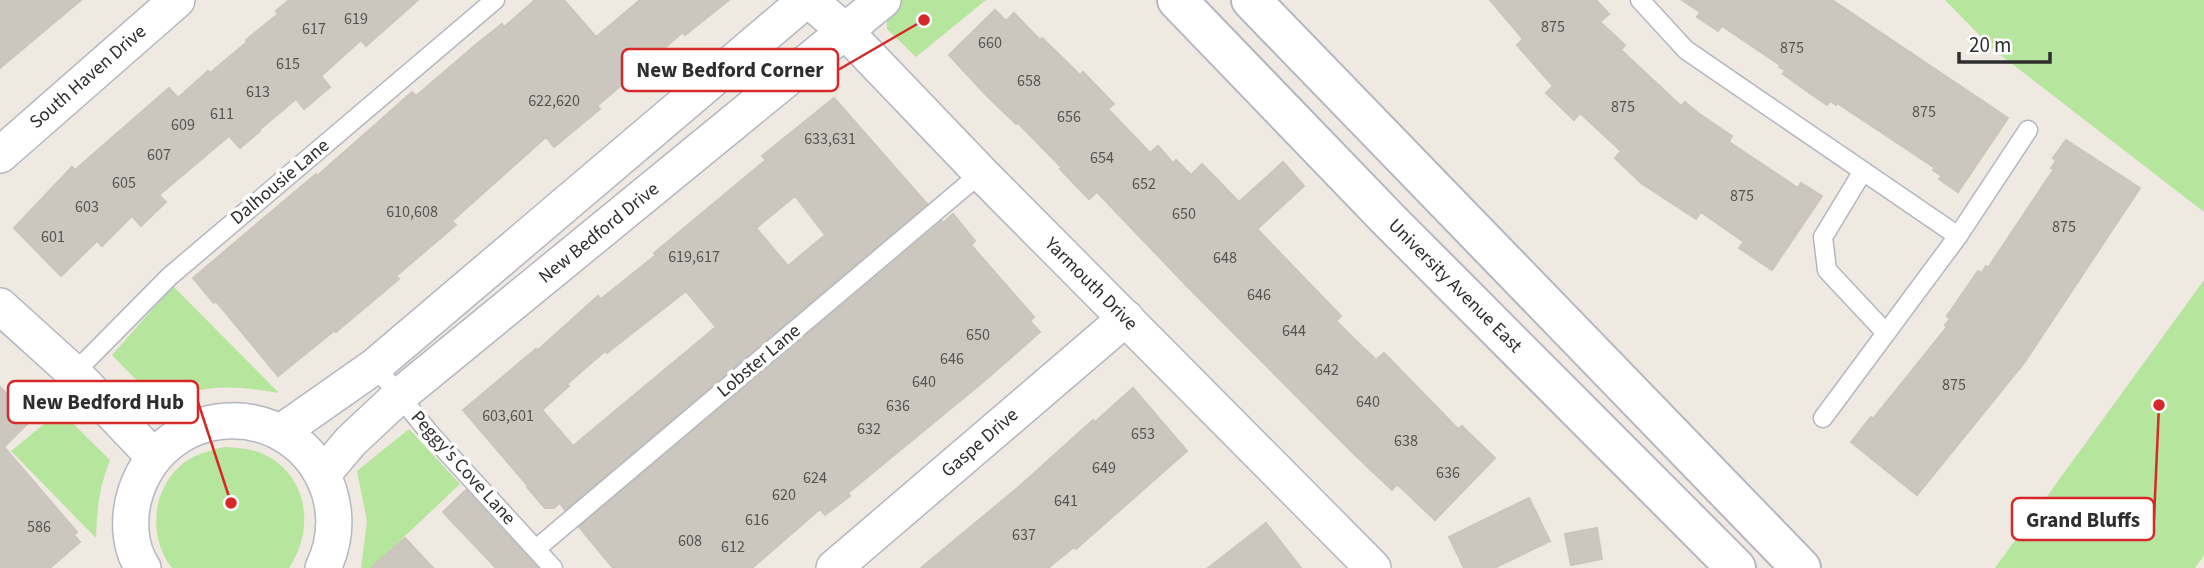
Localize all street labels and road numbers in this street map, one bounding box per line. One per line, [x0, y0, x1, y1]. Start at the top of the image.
street label: South Haven Drive [24, 19, 152, 135]
street label: Dalhousie Lane [225, 133, 335, 231]
street label: New Bedford Drive [533, 176, 665, 290]
street label: University Avenue East [1382, 213, 1529, 360]
street label: Yarmouth Drive [1038, 231, 1144, 337]
street label: Lobster Lane [711, 318, 807, 404]
street label: Gaspe Drive [936, 402, 1024, 484]
street label: Peggy's Cove Lane [404, 405, 522, 531]

